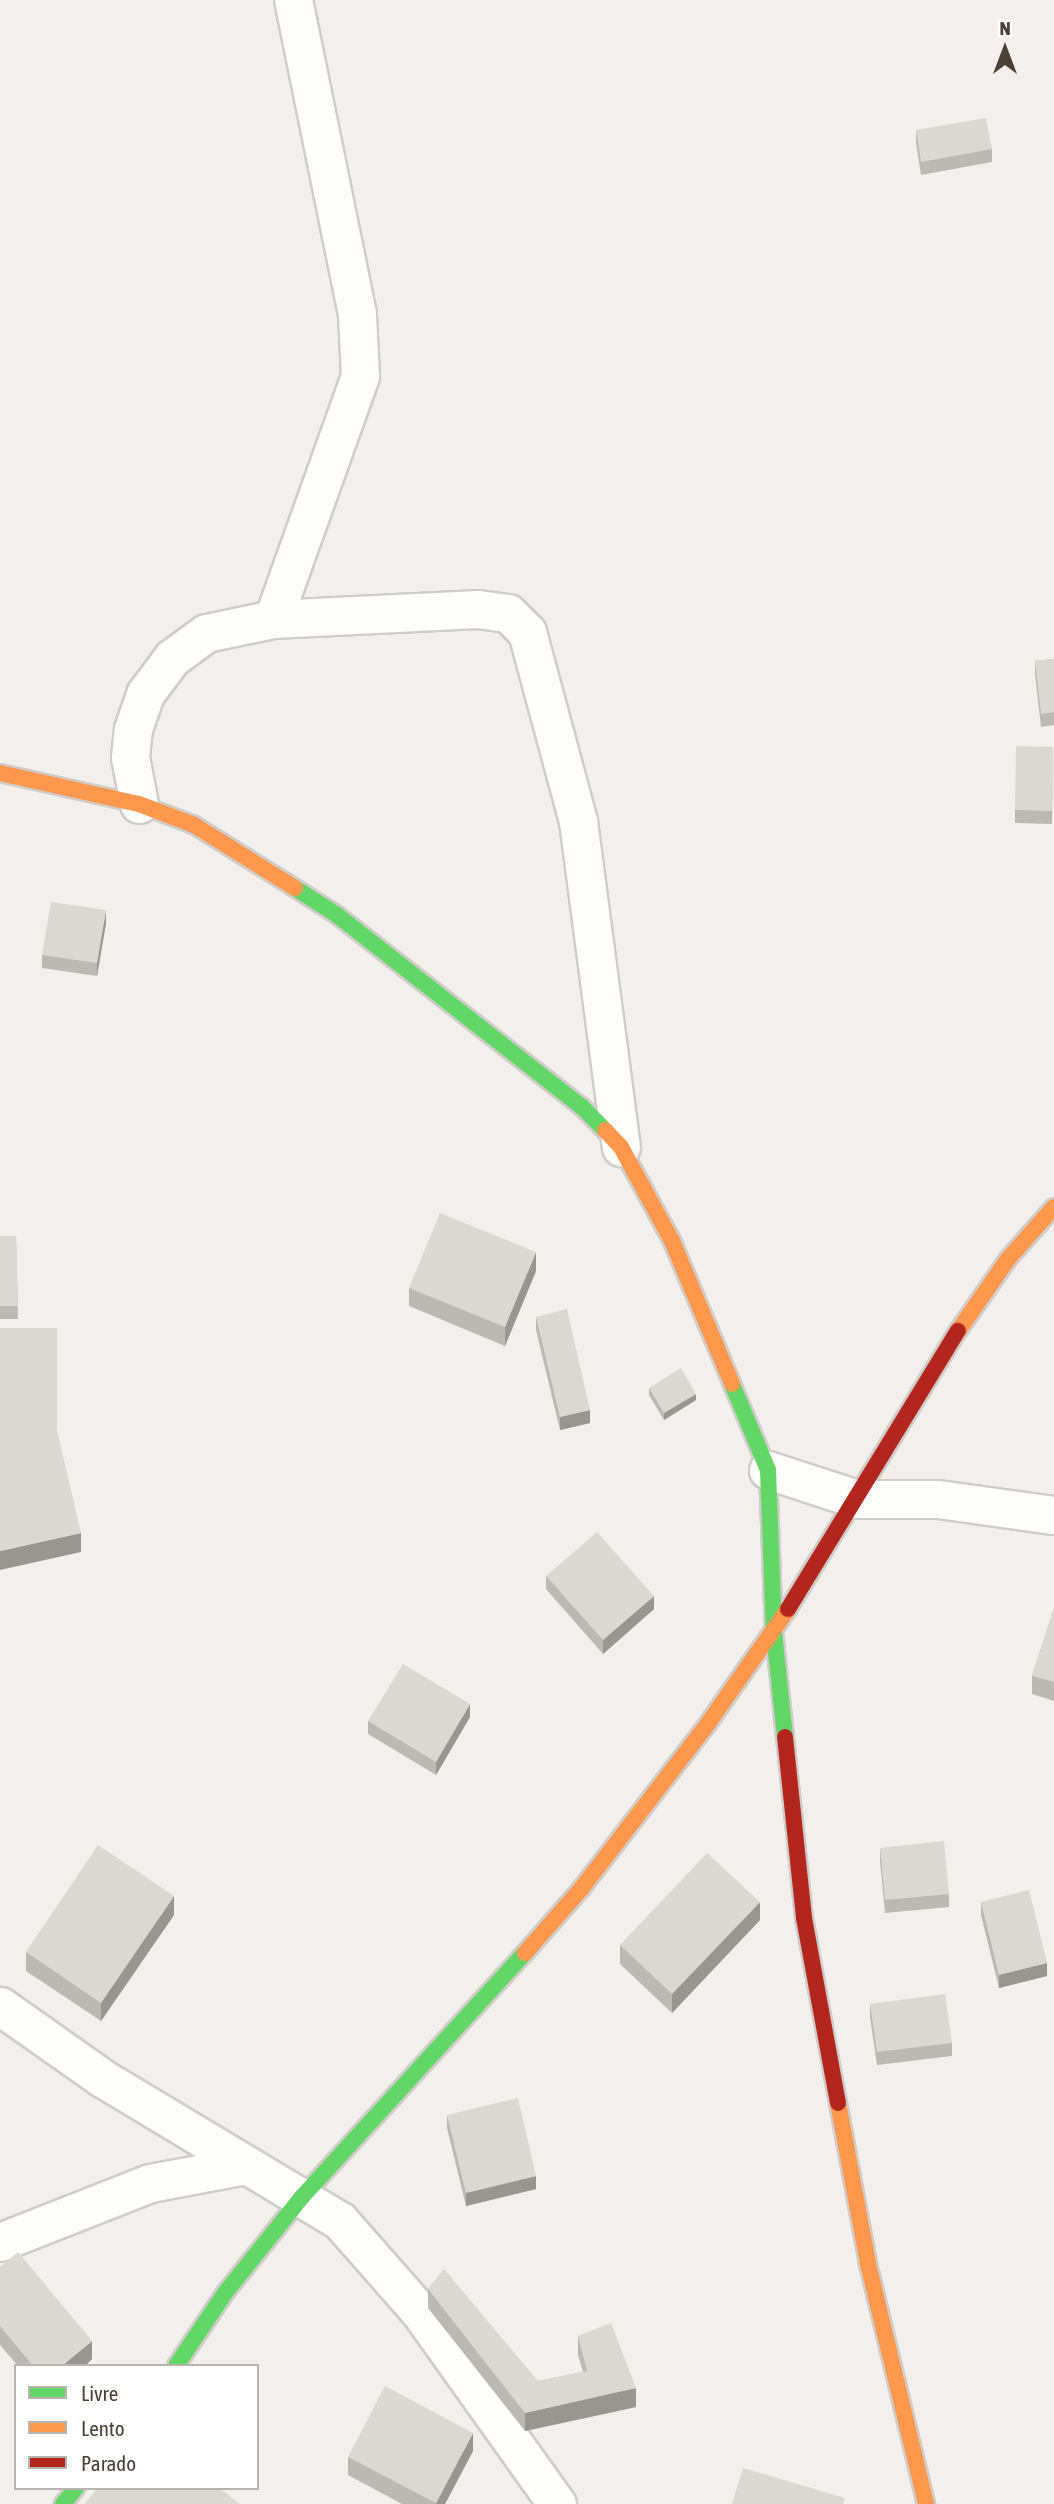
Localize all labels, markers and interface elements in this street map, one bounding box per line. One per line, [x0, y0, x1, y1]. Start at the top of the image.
north arrow [970, 14, 1040, 84]
text: N [999, 17, 1011, 39]
legend [14, 2364, 259, 2490]
text: Livre [81, 2381, 118, 2405]
text: Lento [81, 2416, 125, 2440]
text: Parado [81, 2451, 136, 2475]

